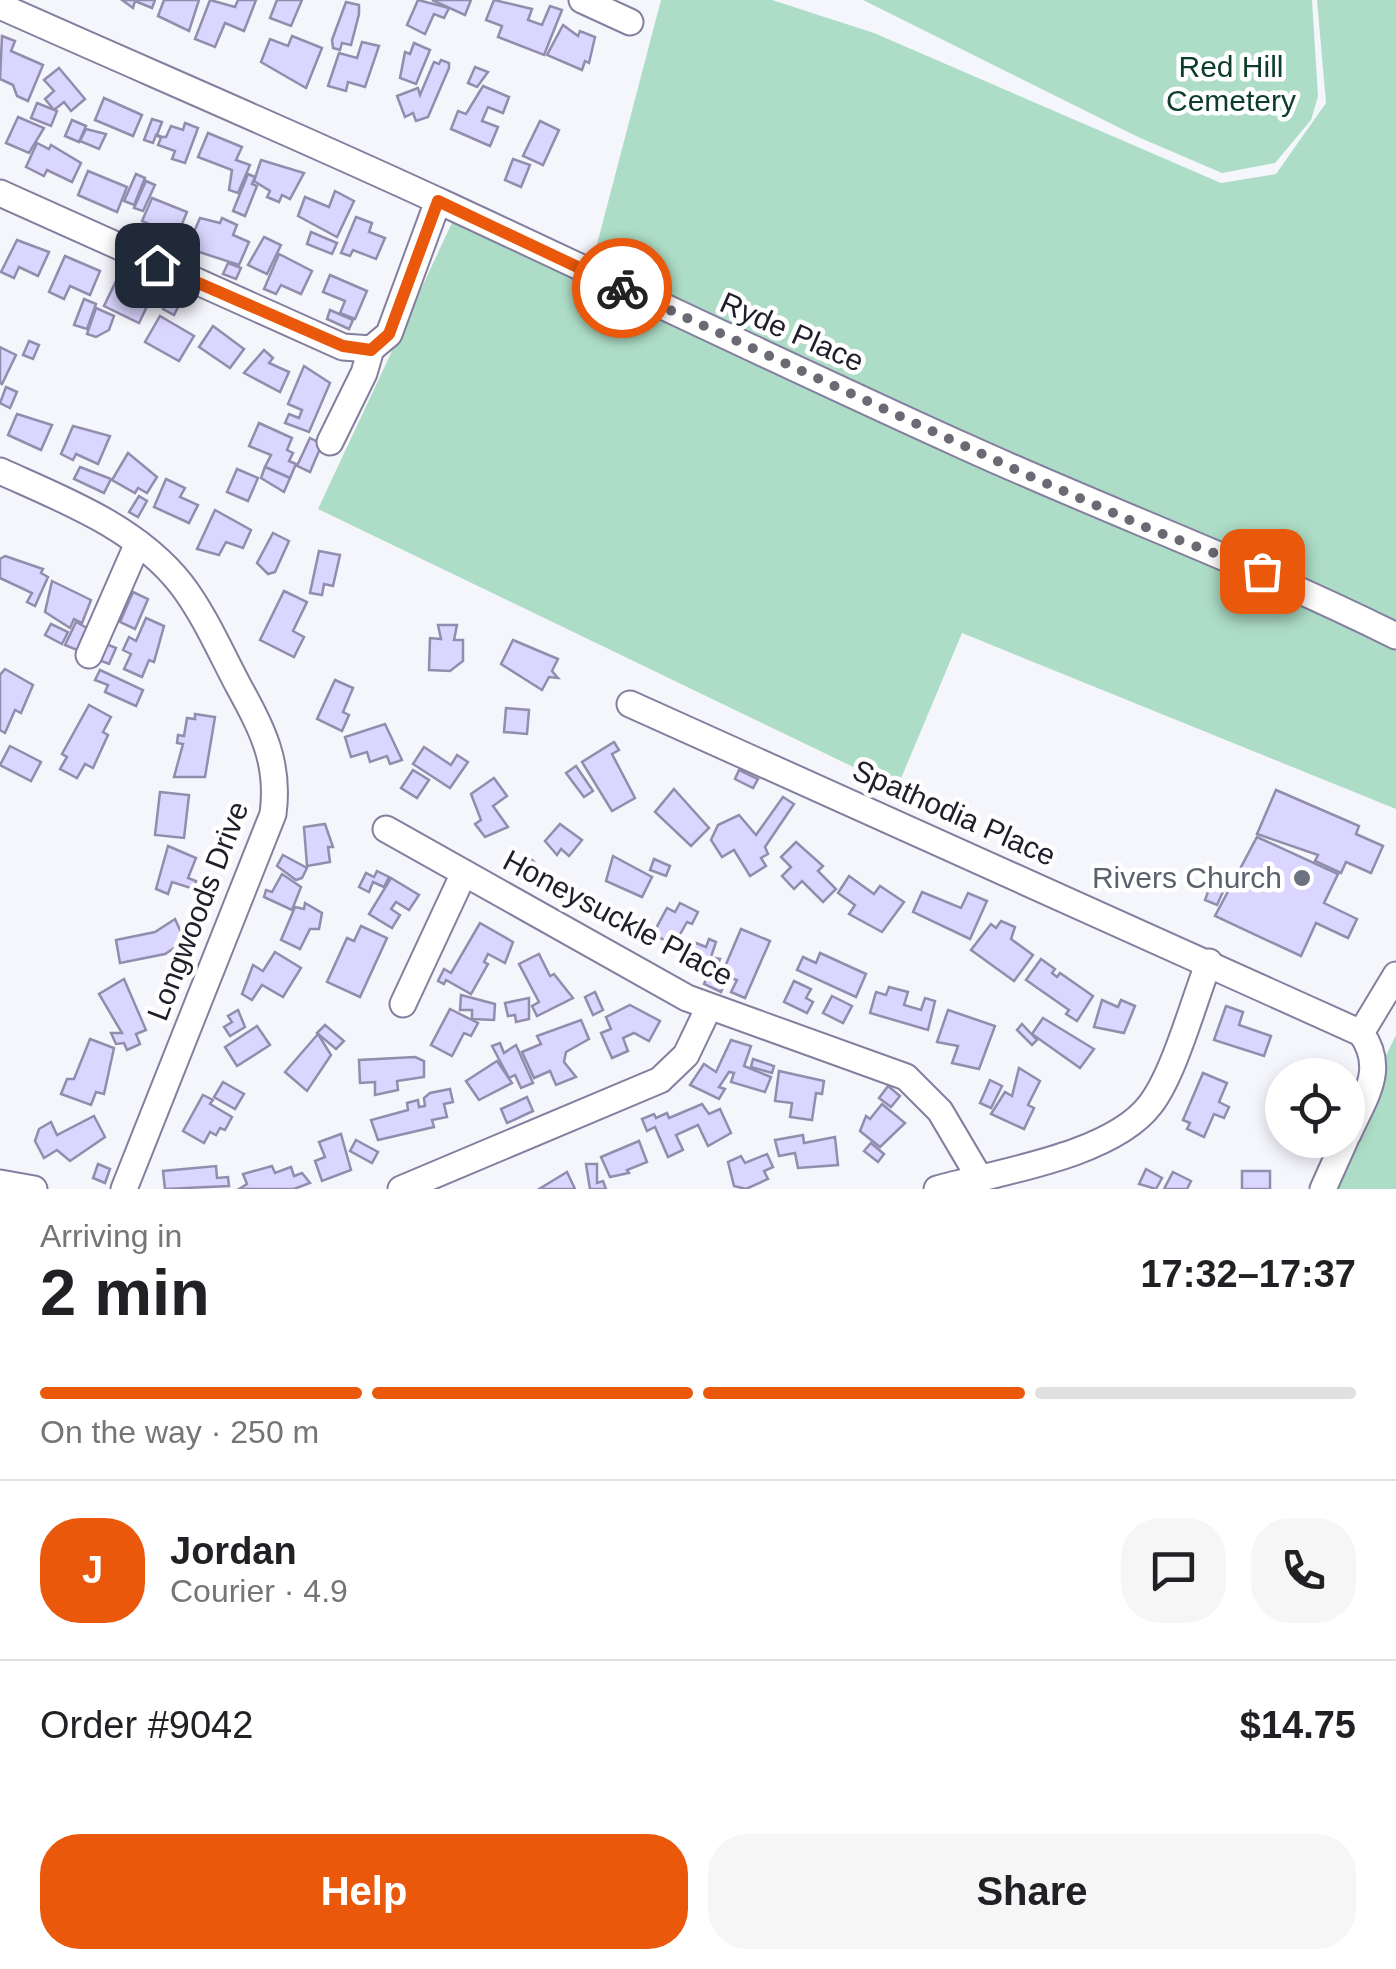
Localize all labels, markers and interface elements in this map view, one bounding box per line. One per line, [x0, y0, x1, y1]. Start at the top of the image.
park label: Red Hill Cemetery [1166, 50, 1296, 117]
pin [115, 223, 200, 308]
icon: home [130, 238, 185, 293]
courier [572, 238, 672, 338]
icon: bike [595, 261, 650, 316]
street label: Ryde Place [715, 285, 869, 378]
pin [1220, 529, 1305, 614]
icon: bag [1235, 544, 1290, 599]
street label: Spathodia Place [848, 753, 1061, 872]
street label: Longwoods Drive [141, 797, 254, 1025]
street label: Honeysuckle Place [498, 843, 739, 992]
place label: Rivers Church [1092, 861, 1282, 894]
marker: Rivers Church [1291, 867, 1313, 889]
map controls [1265, 1058, 1365, 1158]
button: locate [1265, 1058, 1365, 1158]
text: Arriving in [40, 1218, 182, 1254]
text: 17:32–17:37 [1140, 1253, 1356, 1295]
text: 2 min [40, 1256, 210, 1329]
text: On the way · 250 m [40, 1414, 319, 1450]
button: chat [1121, 1518, 1226, 1623]
button: phone [1251, 1518, 1356, 1623]
text: Jordan [170, 1530, 297, 1572]
text: J [82, 1549, 103, 1591]
text: Courier · 4.9 [170, 1573, 348, 1609]
text: Order #9042 [40, 1704, 253, 1746]
text: $14.75 [1240, 1704, 1356, 1746]
button: Help [40, 1834, 688, 1949]
button: Share [708, 1834, 1356, 1949]

